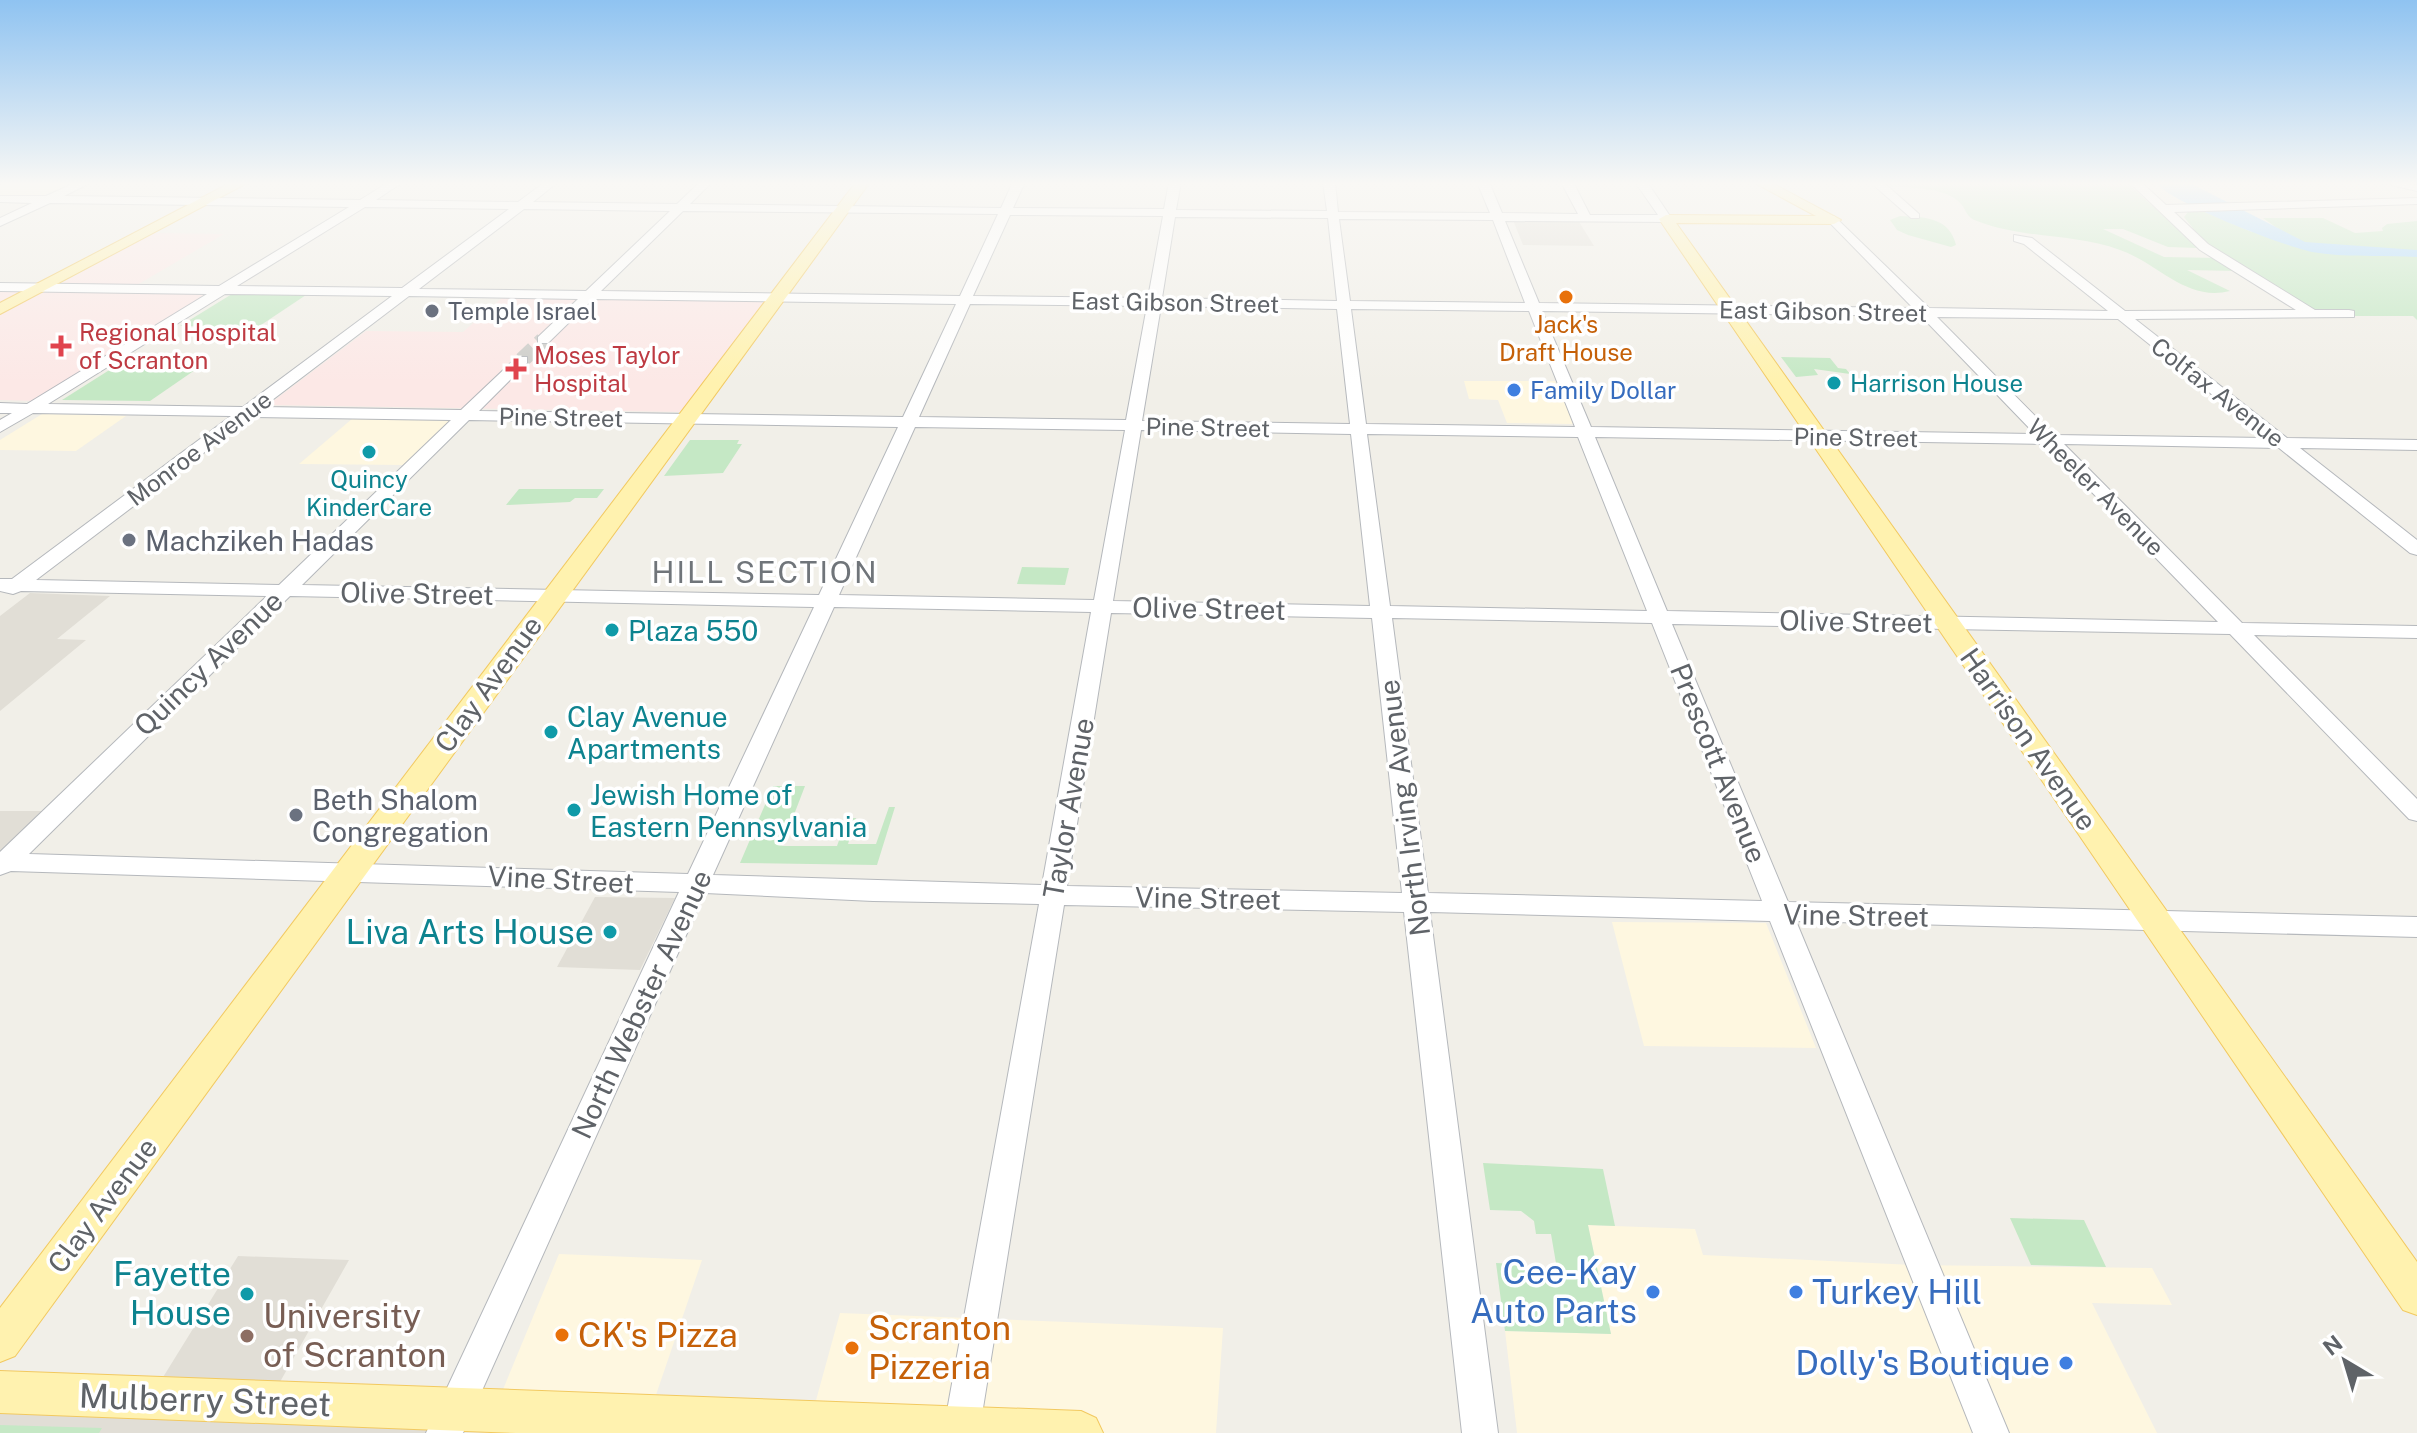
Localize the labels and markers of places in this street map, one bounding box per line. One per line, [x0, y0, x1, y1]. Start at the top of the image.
marker: Jack's Draft House [1557, 288, 1575, 306]
place label: Temple Israel [448, 297, 597, 325]
marker: Temple Israel [423, 302, 441, 320]
place label: Jack's Draft House [1499, 310, 1633, 366]
place label: Regional Hospital of Scranton [79, 318, 277, 374]
marker: Regional Hospital of Scranton [50, 335, 72, 357]
place label: Moses Taylor Hospital [534, 341, 680, 397]
marker: Moses Taylor Hospital [505, 358, 527, 380]
place label: Harrison House [1850, 369, 2023, 397]
marker: Harrison House [1825, 374, 1843, 392]
place label: Family Dollar [1530, 376, 1676, 404]
marker: Family Dollar [1505, 381, 1523, 399]
marker: Quincy KinderCare [360, 443, 378, 461]
place label: Quincy KinderCare [306, 465, 432, 521]
place label: Machzikeh Hadas [145, 524, 374, 557]
marker: Machzikeh Hadas [120, 531, 138, 549]
place label: Plaza 550 [628, 614, 759, 647]
marker: Plaza 550 [603, 621, 621, 639]
place label: Clay Avenue Apartments [567, 700, 728, 765]
marker: Clay Avenue Apartments [542, 723, 560, 741]
place label: Jewish Home of Eastern Pennsylvania [590, 778, 867, 843]
place label: Beth Shalom Congregation [312, 783, 489, 848]
marker: Jewish Home of Eastern Pennsylvania [565, 801, 583, 819]
marker: Beth Shalom Congregation [287, 806, 305, 824]
place label: Liva Arts House [346, 912, 594, 952]
marker: Liva Arts House [601, 923, 619, 941]
place label: Cee-Kay Auto Parts [1470, 1252, 1637, 1331]
place label: Fayette House [113, 1254, 231, 1333]
place label: Turkey Hill [1812, 1272, 1982, 1312]
marker: Cee-Kay Auto Parts [1644, 1283, 1662, 1301]
marker: Turkey Hill [1787, 1283, 1805, 1301]
marker: Fayette House [238, 1285, 256, 1303]
place label: University of Scranton [263, 1296, 446, 1375]
place label: Scranton Pizzeria [868, 1308, 1011, 1387]
place label: CK's Pizza [578, 1315, 738, 1355]
marker: CK's Pizza [553, 1326, 571, 1344]
marker: University of Scranton [238, 1327, 256, 1345]
marker: Scranton Pizzeria [843, 1339, 861, 1357]
place label: Dolly's Boutique [1795, 1343, 2050, 1383]
marker: Dolly's Boutique [2057, 1354, 2075, 1372]

